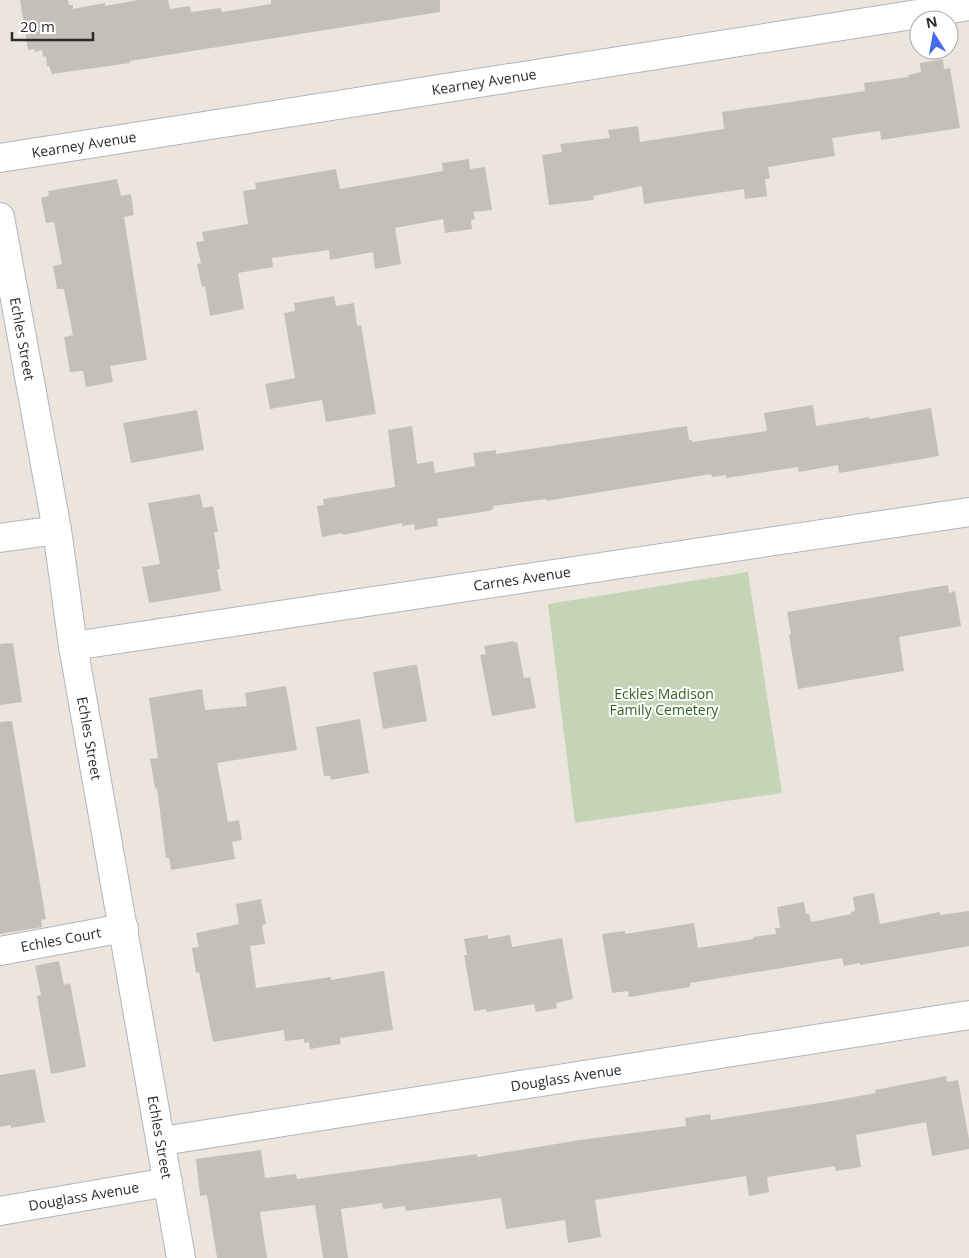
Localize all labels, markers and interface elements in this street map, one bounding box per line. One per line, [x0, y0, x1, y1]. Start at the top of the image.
scale bar [12, 10, 94, 42]
north arrow [909, 10, 959, 60]
text: N [924, 11, 939, 32]
text: 20 m [20, 16, 55, 36]
street label: Kearney Avenue [430, 64, 538, 99]
street label: Kearney Avenue [30, 127, 138, 162]
street label: Echles Street [6, 296, 40, 382]
street label: Carnes Avenue [472, 562, 572, 595]
park label: Eckles Madison Family Cemetery [610, 684, 719, 719]
street label: Echles Street [73, 695, 106, 781]
street label: Echles Court [19, 922, 103, 956]
street label: Douglass Avenue [509, 1059, 623, 1095]
street label: Echles Street [144, 1094, 177, 1180]
street label: Douglass Avenue [27, 1177, 141, 1215]

